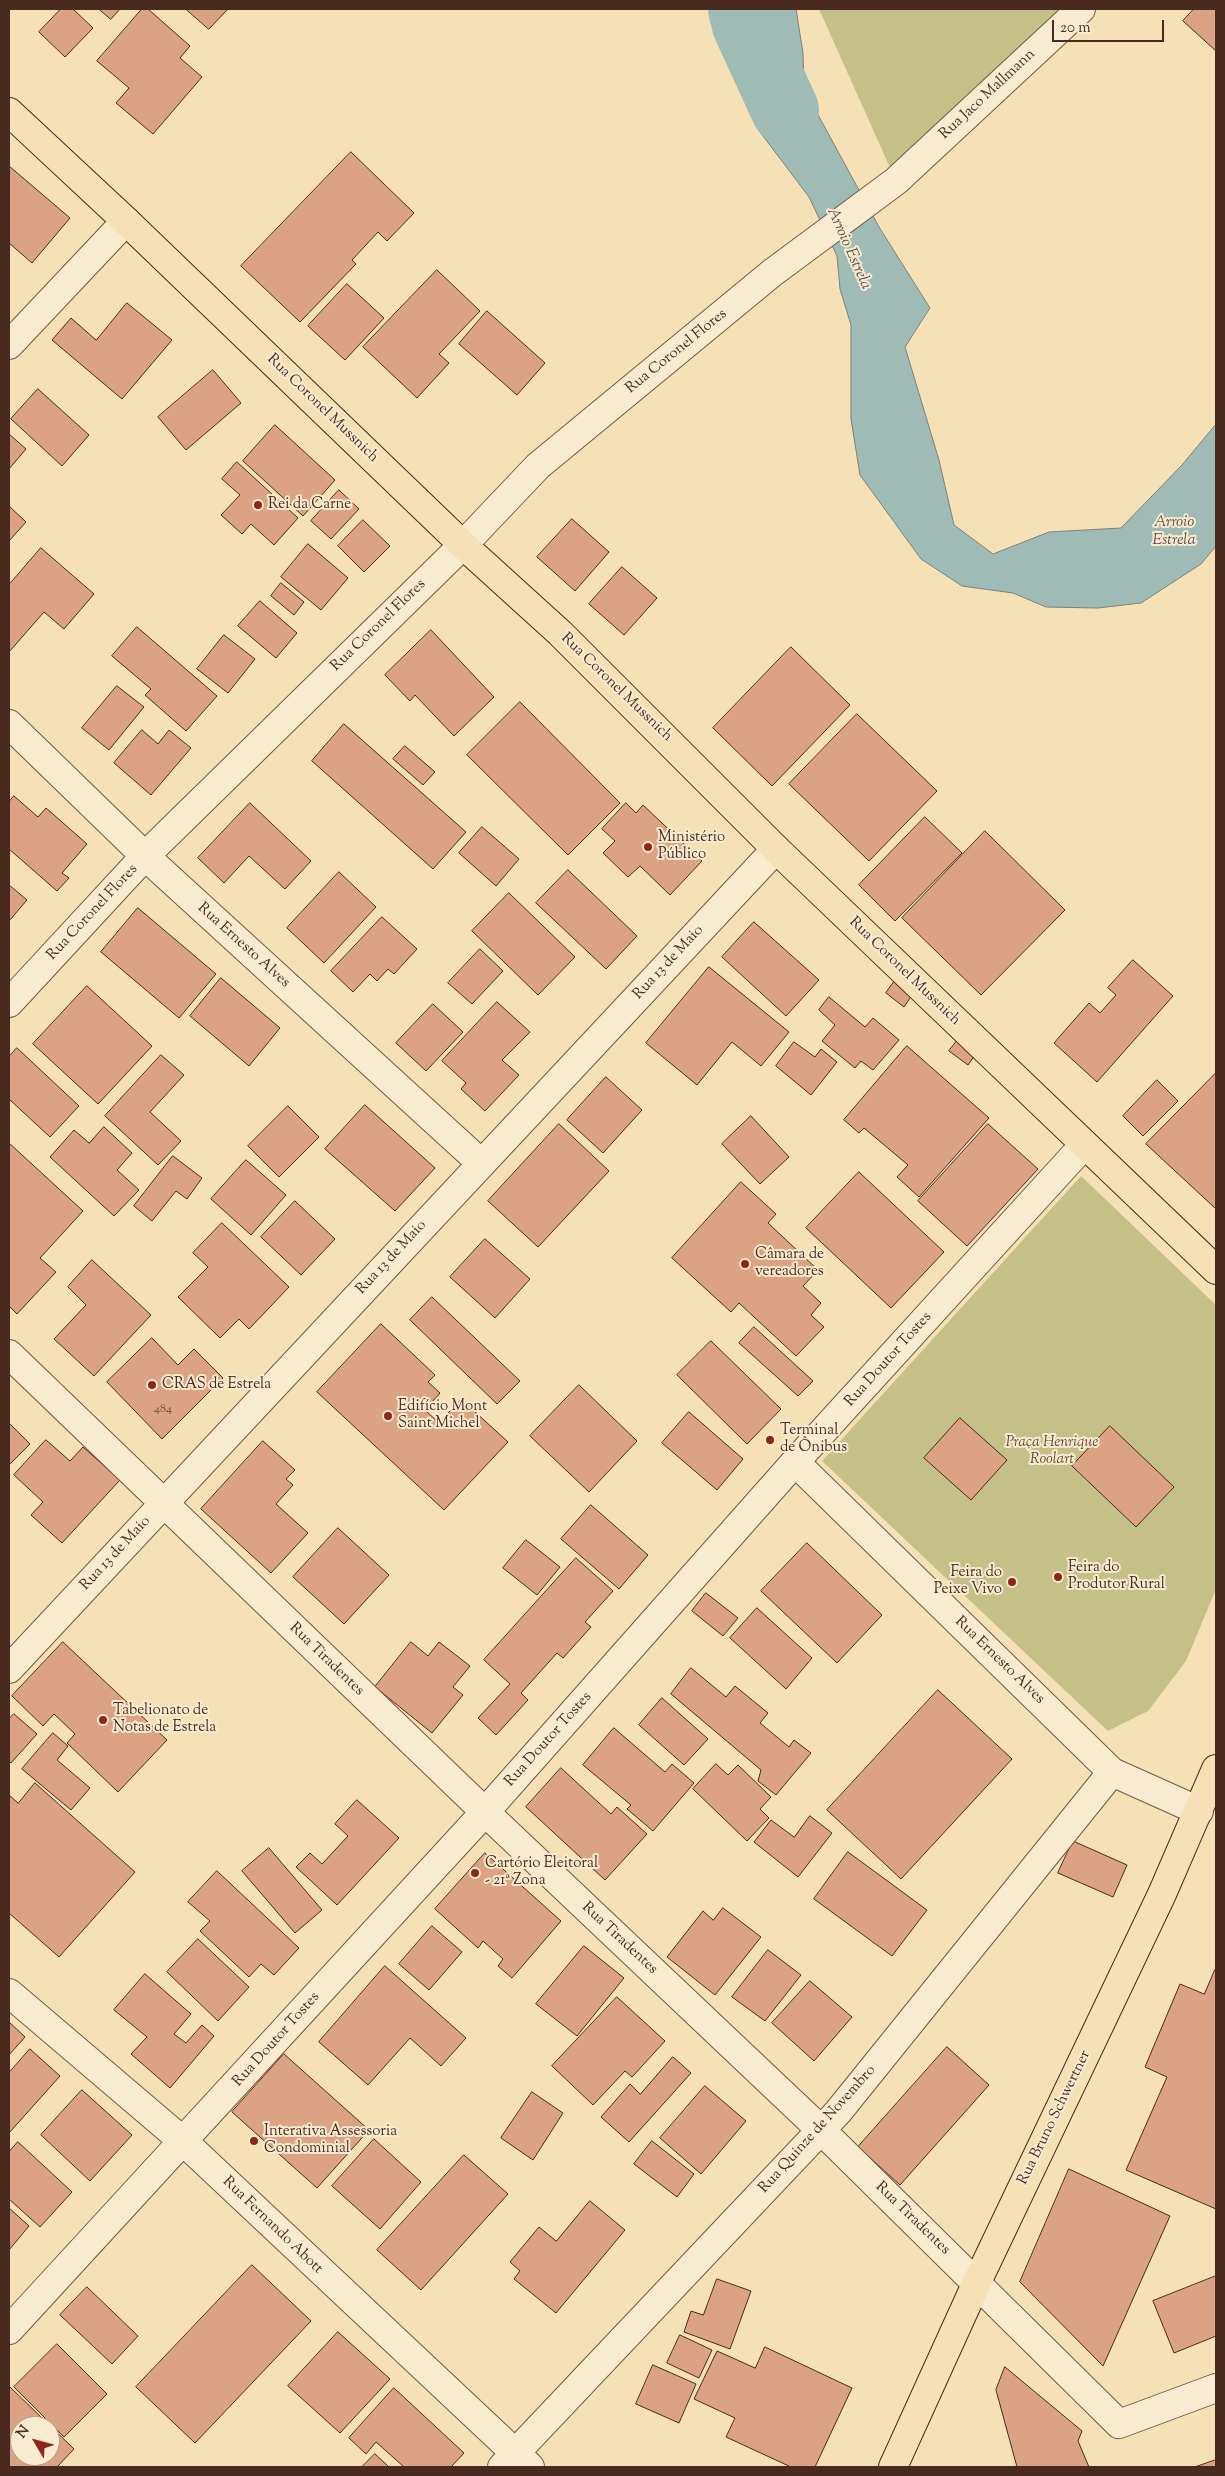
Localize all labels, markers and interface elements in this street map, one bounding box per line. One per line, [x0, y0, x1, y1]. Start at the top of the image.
scale bar [1055, 10, 1168, 42]
text: 20 m [1060, 18, 1091, 39]
street label: Rua Jaco Mallmann [936, 46, 1040, 144]
water label: Arroio Estrela [821, 205, 875, 293]
street label: Rua Coronel Flores [623, 306, 731, 398]
street label: Rua Coronel Mussnich [262, 351, 382, 467]
place label: Rei da Carne [268, 496, 351, 514]
marker: Rei da Carne [252, 499, 264, 511]
water label: Arroio Estrela [1152, 513, 1196, 551]
street label: Rua Coronel Flores [328, 576, 430, 676]
street label: Rua Coronel Mussnich [556, 630, 676, 746]
place label: Ministério Público [658, 829, 725, 864]
marker: Ministério Público [642, 841, 654, 853]
street label: Rua Coronel Flores [44, 861, 142, 965]
street label: Rua Ernesto Alves [193, 900, 293, 992]
street label: Rua Coronel Mussnich [844, 914, 964, 1030]
street label: Rua 13 de Maio [630, 922, 708, 1004]
street label: Rua 13 de Maio [353, 1217, 431, 1299]
place label: Câmara de vereadores [755, 1246, 824, 1281]
marker: Câmara de vereadores [739, 1258, 751, 1270]
street label: Rua Doutor Tostes [842, 1309, 936, 1411]
place label: CRAS de Estrela [162, 1376, 271, 1394]
marker: CRAS de Estrela [146, 1379, 158, 1391]
place label: Edifício Mont Saint Michel [398, 1398, 487, 1433]
house number: 484 [154, 1403, 172, 1417]
marker: Edifício Mont Saint Michel [382, 1410, 394, 1422]
place label: Terminal de Ônibus [780, 1422, 847, 1457]
marker: Terminal de Ônibus [764, 1434, 776, 1446]
park label: Praça Henrique Roolart [1006, 1434, 1098, 1469]
street label: Rua 13 de Maio [77, 1513, 155, 1595]
place label: Feira do Produtor Rural [1068, 1559, 1165, 1594]
place label: Feira do Peixe Vivo [934, 1564, 1002, 1599]
marker: Feira do Produtor Rural [1052, 1571, 1064, 1583]
marker: Feira do Peixe Vivo [1006, 1576, 1018, 1588]
street label: Rua Ernesto Alves [950, 1613, 1048, 1709]
street label: Rua Tiradentes [285, 1620, 367, 1700]
street label: Rua Doutor Tostes [502, 1689, 596, 1791]
place label: Tabelionato de Notas de Estrela [113, 1702, 216, 1737]
marker: Tabelionato de Notas de Estrela [97, 1714, 109, 1726]
place label: Cartório Eleitoral - 21ª Zona [485, 1855, 598, 1890]
marker: Cartório Eleitoral - 21ª Zona [469, 1867, 481, 1879]
street label: Rua Tiradentes [577, 1899, 661, 1979]
street label: Rua Doutor Tostes [230, 1989, 324, 2091]
street label: Rua Bruno Schwertner [1015, 2048, 1095, 2188]
street label: Rua Quinze de Novembro [756, 2062, 880, 2198]
place label: Interativa Assessoria Condominial [264, 2123, 397, 2158]
marker: Interativa Assessoria Condominial [248, 2135, 260, 2147]
street label: Rua Fernando Abott [218, 2173, 326, 2279]
street label: Rua Tiradentes [871, 2179, 953, 2259]
north arrow [10, 2416, 60, 2466]
text: N [12, 2422, 35, 2443]

